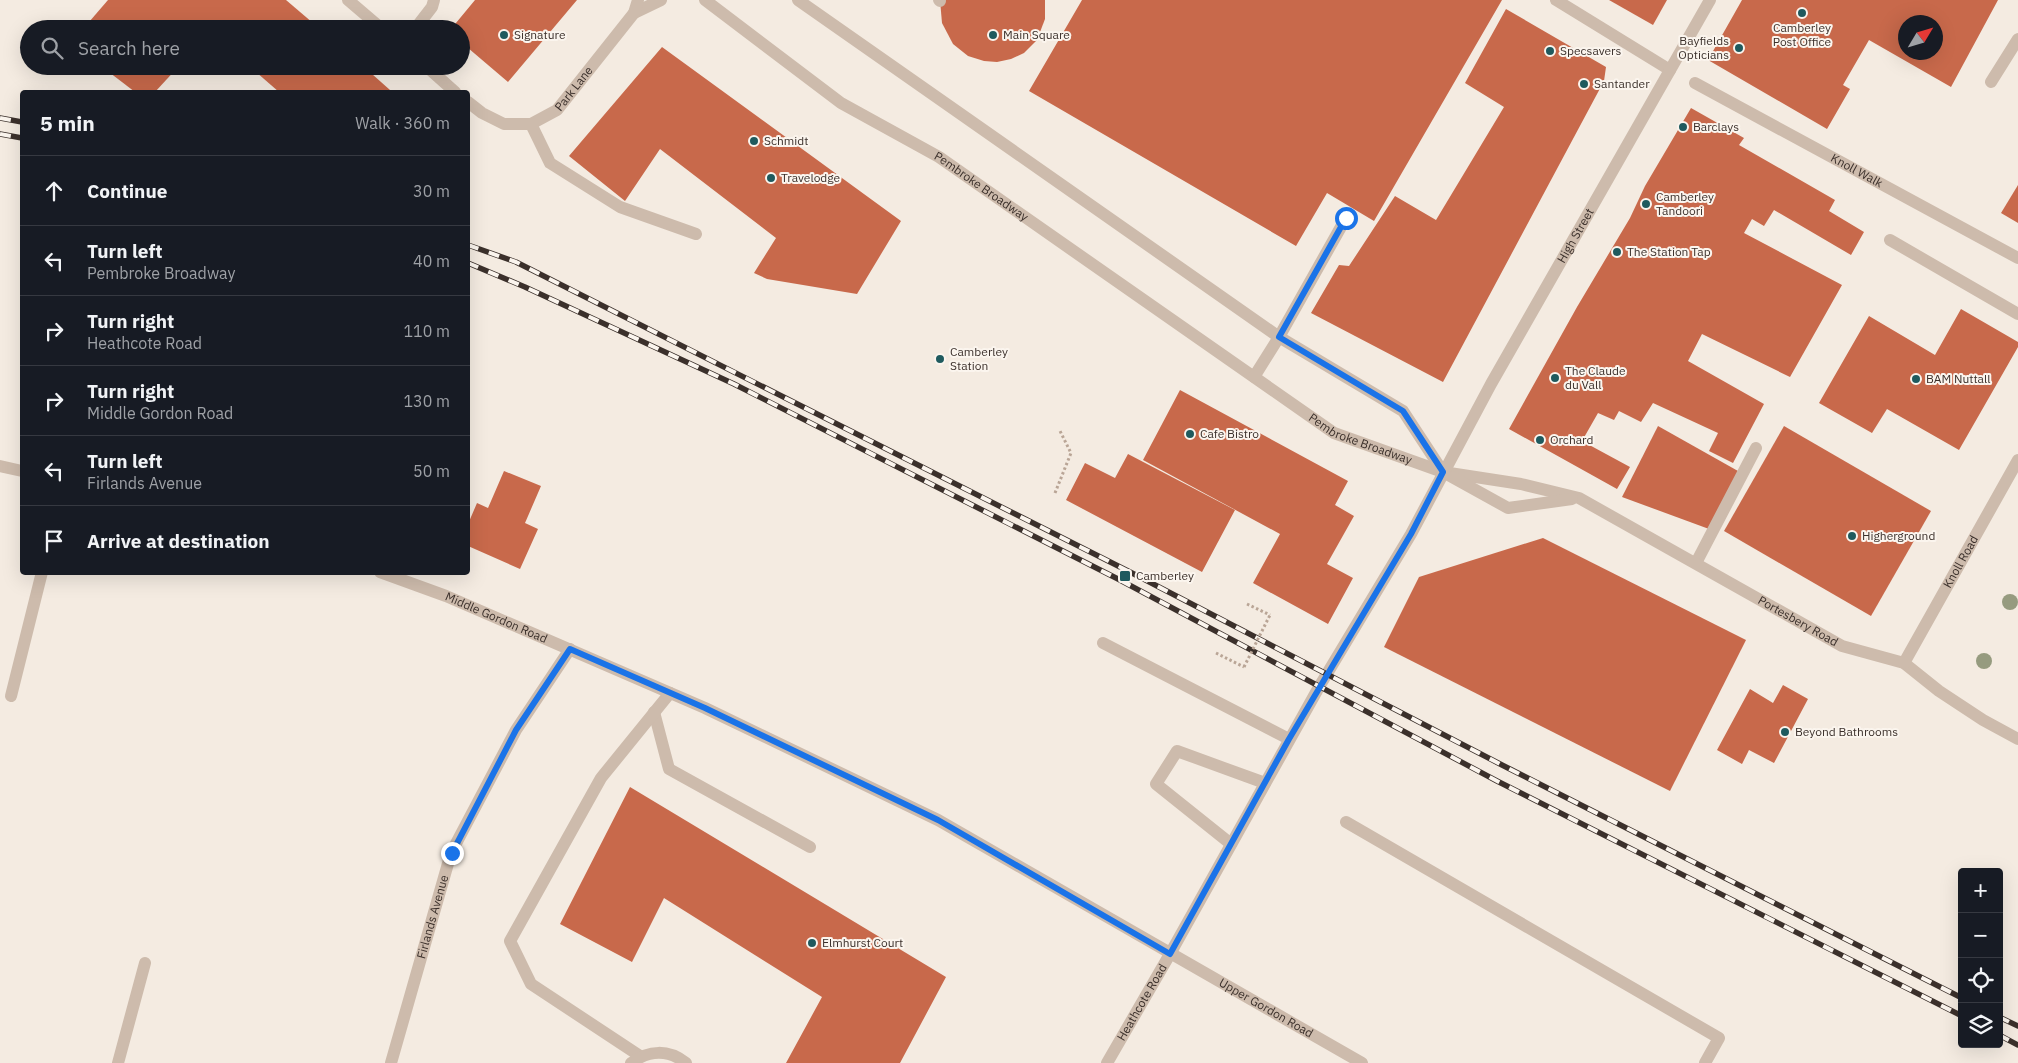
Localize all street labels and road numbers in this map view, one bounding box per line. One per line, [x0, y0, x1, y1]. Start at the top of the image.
street label: Park Lane [551, 63, 596, 114]
street label: Pembroke Broadway [932, 148, 1032, 224]
street label: Knoll Walk [1828, 150, 1886, 191]
street label: High Street [1554, 205, 1597, 265]
street label: Pembroke Broadway [1306, 410, 1414, 467]
street label: Knoll Road [1940, 533, 1981, 591]
street label: Middle Gordon Road [443, 589, 550, 646]
street label: Portesbery Road [1756, 592, 1841, 649]
street label: Firlands Avenue [413, 873, 451, 960]
street label: Heathcote Road [1113, 961, 1170, 1043]
street label: Upper Gordon Road [1216, 975, 1316, 1041]

